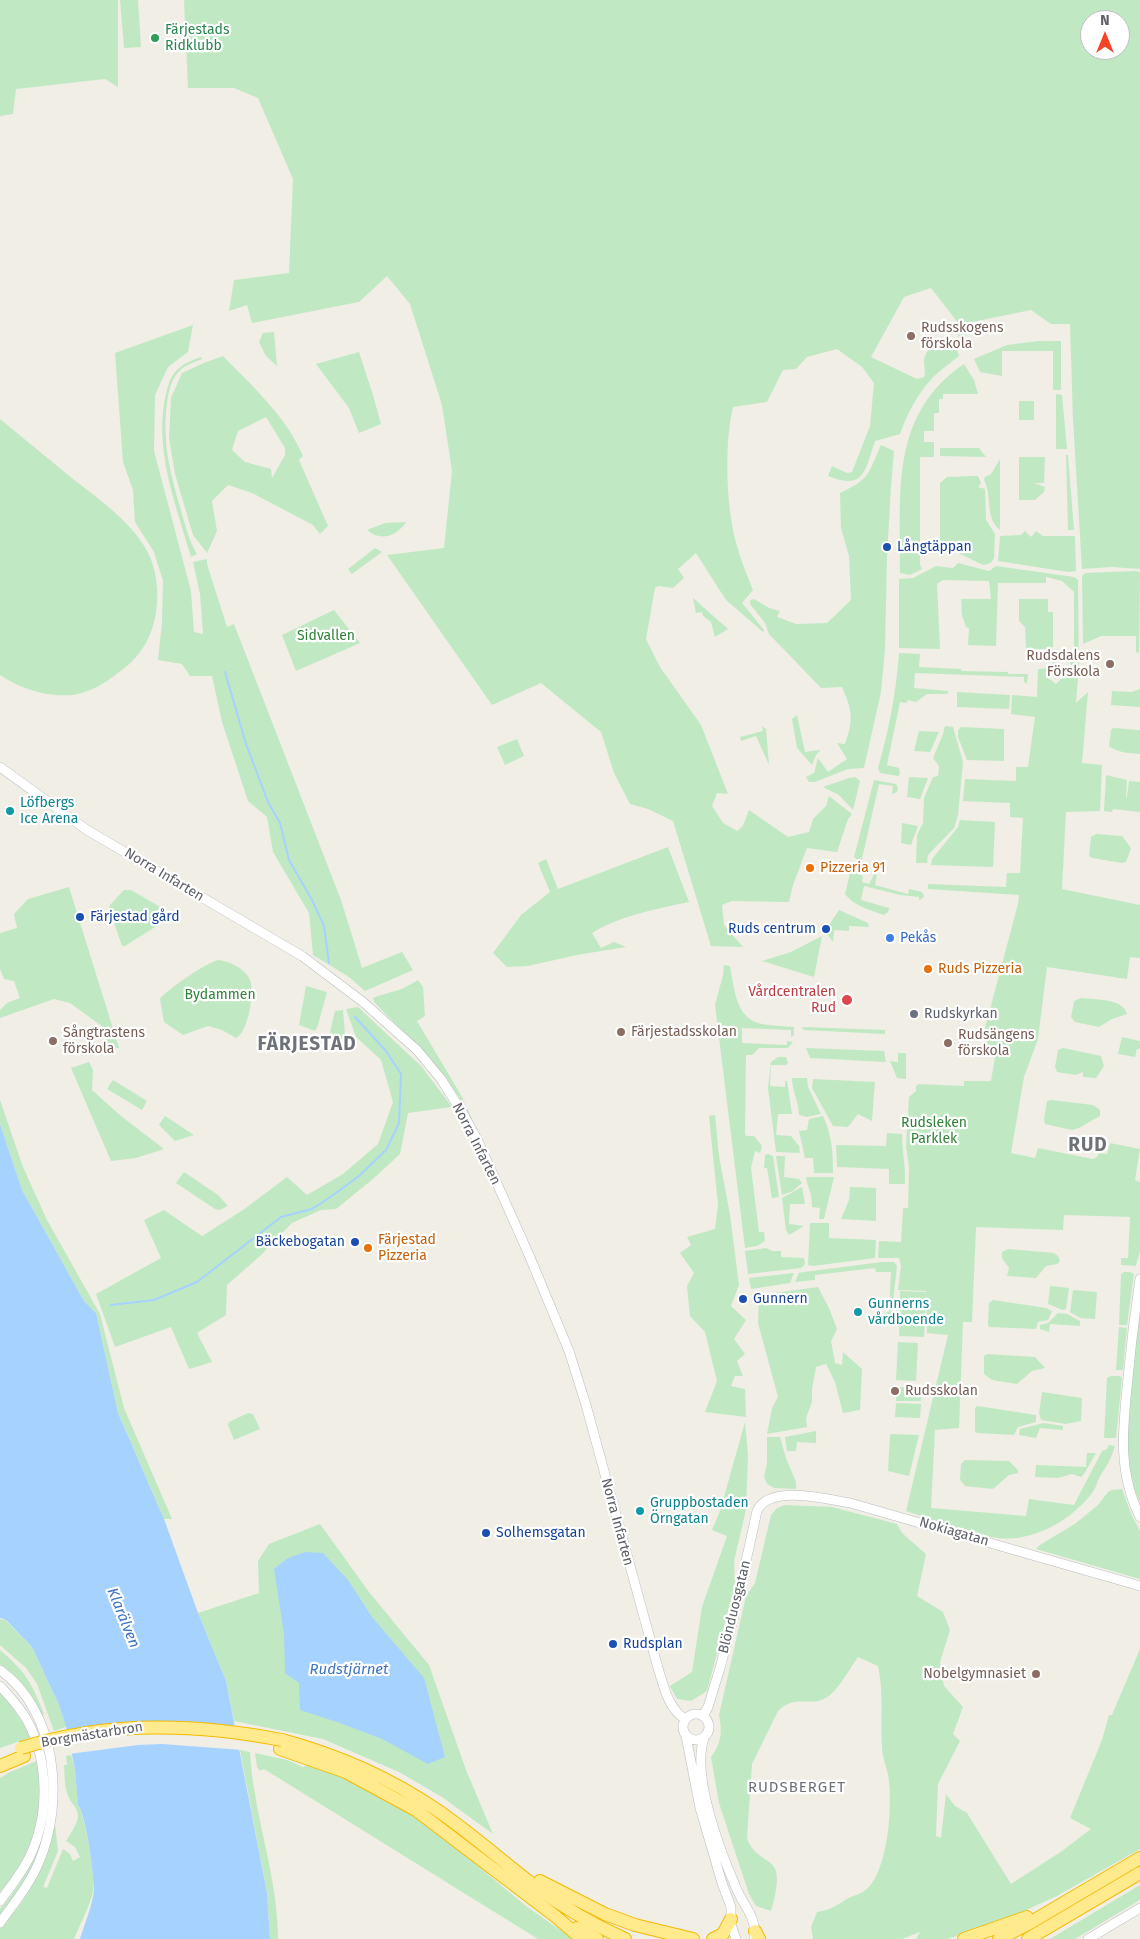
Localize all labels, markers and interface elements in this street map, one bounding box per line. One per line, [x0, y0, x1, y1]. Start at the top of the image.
north arrow [1080, 10, 1130, 60]
text: N [1100, 12, 1110, 29]
place label: Färjestads Ridklubb [165, 22, 229, 54]
marker: Färjestads Ridklubb [149, 32, 161, 44]
place label: Rudsskogens förskola [921, 320, 1004, 352]
marker: Rudsskogens förskola [905, 330, 917, 342]
place label: Långtäppan [897, 539, 972, 555]
marker: Långtäppan [881, 541, 893, 553]
park label: Sidvallen [297, 628, 355, 644]
place label: Rudsdalens Förskola [1026, 648, 1100, 680]
marker: Rudsdalens Förskola [1104, 658, 1116, 670]
place label: Löfbergs Ice Arena [20, 795, 78, 828]
marker: Löfbergs Ice Arena [4, 805, 16, 817]
street label: Norra Infarten [121, 845, 207, 905]
place label: Pizzeria 91 [820, 860, 886, 876]
marker: Pizzeria 91 [804, 862, 816, 874]
place label: Färjestad gård [90, 909, 180, 925]
marker: Färjestad gård [74, 911, 86, 923]
place label: Ruds centrum [728, 921, 816, 937]
marker: Ruds centrum [820, 923, 832, 935]
place label: Pekås [900, 930, 936, 946]
marker: Pekås [884, 932, 896, 944]
place label: Ruds Pizzeria [938, 961, 1022, 977]
marker: Ruds Pizzeria [922, 963, 934, 975]
place label: Vårdcentralen Rud [748, 984, 836, 1016]
park label: Bydammen [184, 987, 256, 1003]
marker: Vårdcentralen Rud [840, 993, 854, 1007]
place label: Rudskyrkan [924, 1006, 998, 1022]
marker: Rudskyrkan [908, 1008, 920, 1020]
place label: Färjestadsskolan [631, 1024, 737, 1040]
place label: Sångtrastens förskola [63, 1025, 145, 1058]
marker: Färjestadsskolan [615, 1026, 627, 1038]
place label: Rudsängens förskola [958, 1027, 1035, 1060]
district label: FÄRJESTAD [256, 1034, 358, 1056]
marker: Sångtrastens förskola [47, 1035, 59, 1047]
marker: Rudsängens förskola [942, 1037, 954, 1049]
street label: Norra Infarten [448, 1100, 504, 1188]
park label: Rudsleken Parklek [901, 1115, 967, 1148]
district label: RUD [1068, 1135, 1108, 1157]
place label: Färjestad Pizzeria [378, 1232, 436, 1264]
place label: Bäckebogatan [256, 1234, 345, 1250]
marker: Bäckebogatan [349, 1236, 361, 1248]
marker: Färjestad Pizzeria [362, 1242, 374, 1254]
place label: Gunnern [753, 1291, 808, 1307]
marker: Gunnern [737, 1293, 749, 1305]
place label: Gunnerns vårdboende [868, 1296, 944, 1328]
marker: Gunnerns vårdboende [852, 1306, 864, 1318]
place label: Rudsskolan [905, 1383, 978, 1399]
marker: Rudsskolan [889, 1385, 901, 1397]
street label: Norra Infarten [597, 1476, 637, 1568]
place label: Gruppbostaden Örngatan [650, 1495, 749, 1528]
marker: Gruppbostaden Örngatan [634, 1505, 646, 1517]
street label: Nokiagatan [917, 1514, 991, 1550]
place label: Solhemsgatan [496, 1525, 586, 1541]
marker: Solhemsgatan [480, 1527, 492, 1539]
street label: Blönduosgatan [715, 1559, 755, 1655]
water label: Klarälven [103, 1585, 143, 1651]
place label: Rudsplan [623, 1636, 683, 1652]
marker: Rudsplan [607, 1638, 619, 1650]
water label: Rudstjärnet [310, 1661, 388, 1679]
place label: Nobelgymnasiet [923, 1666, 1026, 1682]
marker: Nobelgymnasiet [1030, 1668, 1042, 1680]
street label: Borgmästarbron [40, 1719, 144, 1751]
district label: RUDSBERGET [747, 1779, 847, 1797]

